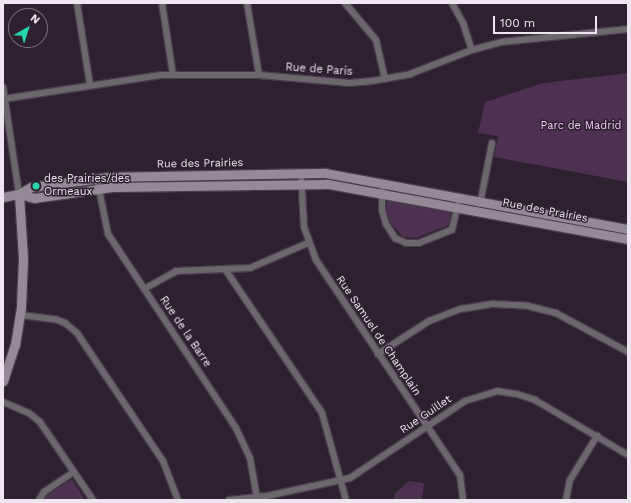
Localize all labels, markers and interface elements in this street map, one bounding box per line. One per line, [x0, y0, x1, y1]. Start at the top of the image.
north arrow [8, 8, 48, 48]
scale bar [495, 8, 599, 34]
text: N [28, 11, 42, 27]
text: 100 m [500, 16, 535, 30]
street label: Rue de Paris [285, 61, 353, 79]
park label: Parc de Madrid [541, 119, 621, 133]
street label: Rue des Prairies [157, 157, 243, 171]
place label: des Prairies/des Ormeaux [44, 173, 130, 199]
marker: des Prairies/des Ormeaux [31, 181, 41, 191]
street label: Rue des Prairies [501, 196, 589, 226]
street label: Rue Samuel de Champlain [333, 273, 423, 399]
street label: Rue de la Barre [156, 294, 214, 370]
street label: Rue Guillet [398, 393, 454, 437]

